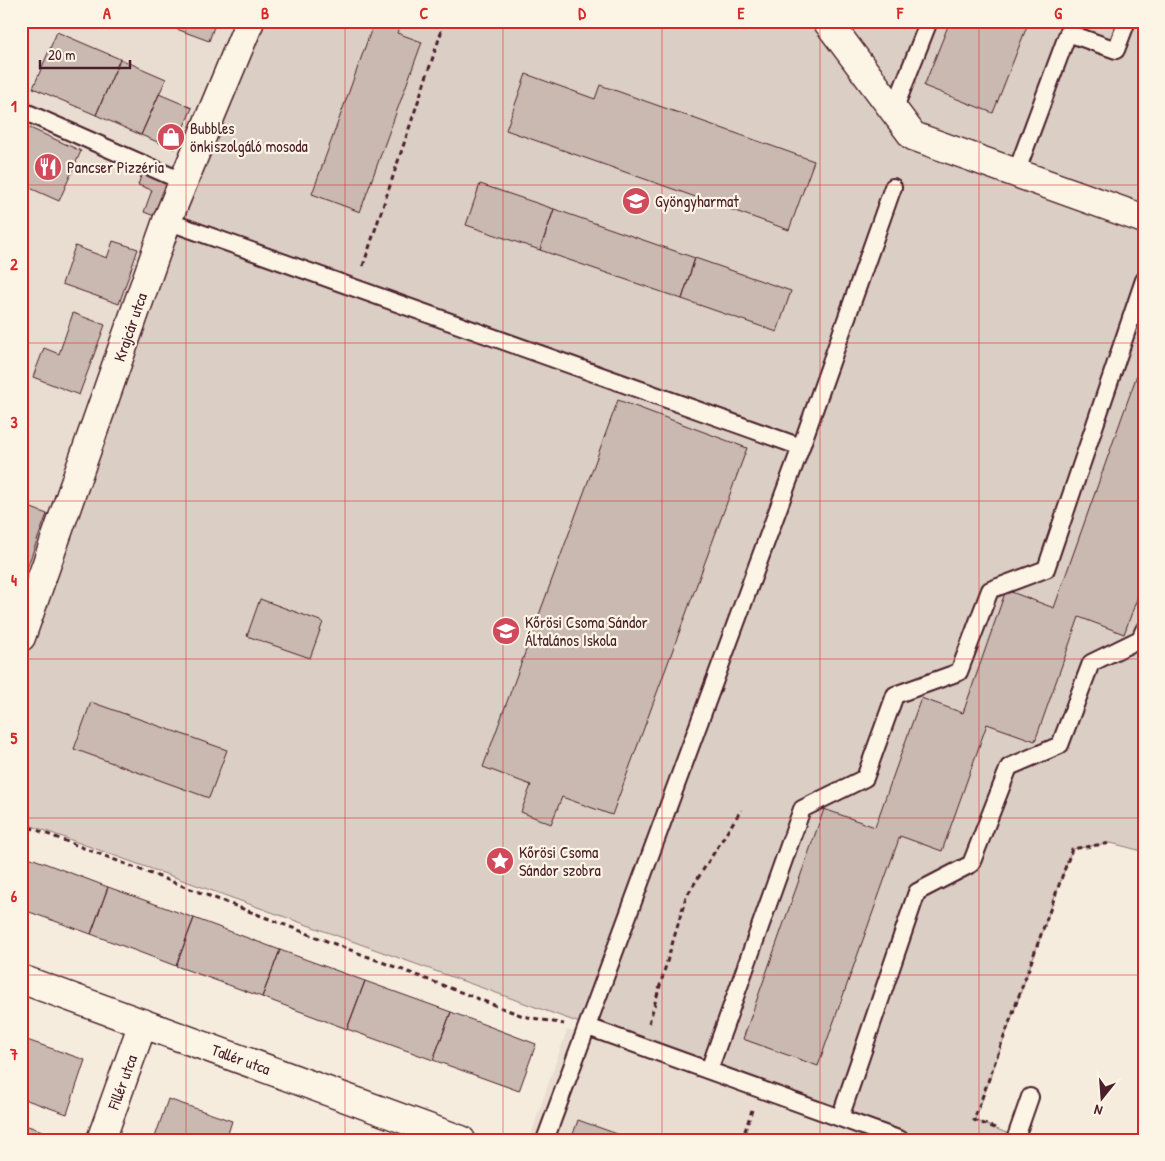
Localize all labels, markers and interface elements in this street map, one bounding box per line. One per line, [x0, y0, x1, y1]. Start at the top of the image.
text: A [103, 2, 111, 24]
text: B [261, 2, 269, 24]
text: C [420, 2, 429, 24]
text: D [578, 2, 586, 24]
text: E [737, 2, 745, 24]
text: F [896, 2, 904, 24]
text: G [1054, 2, 1062, 24]
scale bar [40, 38, 130, 70]
text: 20 m [48, 44, 75, 65]
text: 1 [11, 95, 17, 117]
place label: Bubbles önkiszolgáló mosoda [190, 117, 308, 157]
shop icon: Bubbles önkiszolgáló mosoda [156, 122, 186, 152]
restaurant icon: Pancser Pizzéria [33, 152, 63, 182]
place label: Pancser Pizzéria [67, 156, 164, 178]
school or university icon: Gyöngyharmat [621, 186, 651, 216]
place label: Gyöngyharmat [655, 190, 739, 212]
text: 2 [10, 253, 18, 275]
street label: Krajcár utca [108, 290, 152, 364]
text: 3 [10, 411, 18, 433]
text: 4 [11, 569, 17, 591]
place label: Kőrösi Csoma Sándor Általános Iskola [525, 611, 648, 651]
school or university icon: Kőrösi Csoma Sándor Általános Iskola [491, 616, 521, 646]
text: 5 [11, 727, 18, 749]
place label: Kőrösi Csoma Sándor szobra [519, 841, 601, 881]
place icon: Kőrösi Csoma Sándor szobra [485, 846, 515, 876]
text: 6 [11, 885, 18, 907]
street label: Tallér utca [208, 1038, 274, 1080]
text: 7 [9, 1043, 18, 1065]
street label: Fillér utca [102, 1051, 142, 1114]
north arrow [1078, 1074, 1128, 1124]
text: N [1091, 1101, 1104, 1121]

